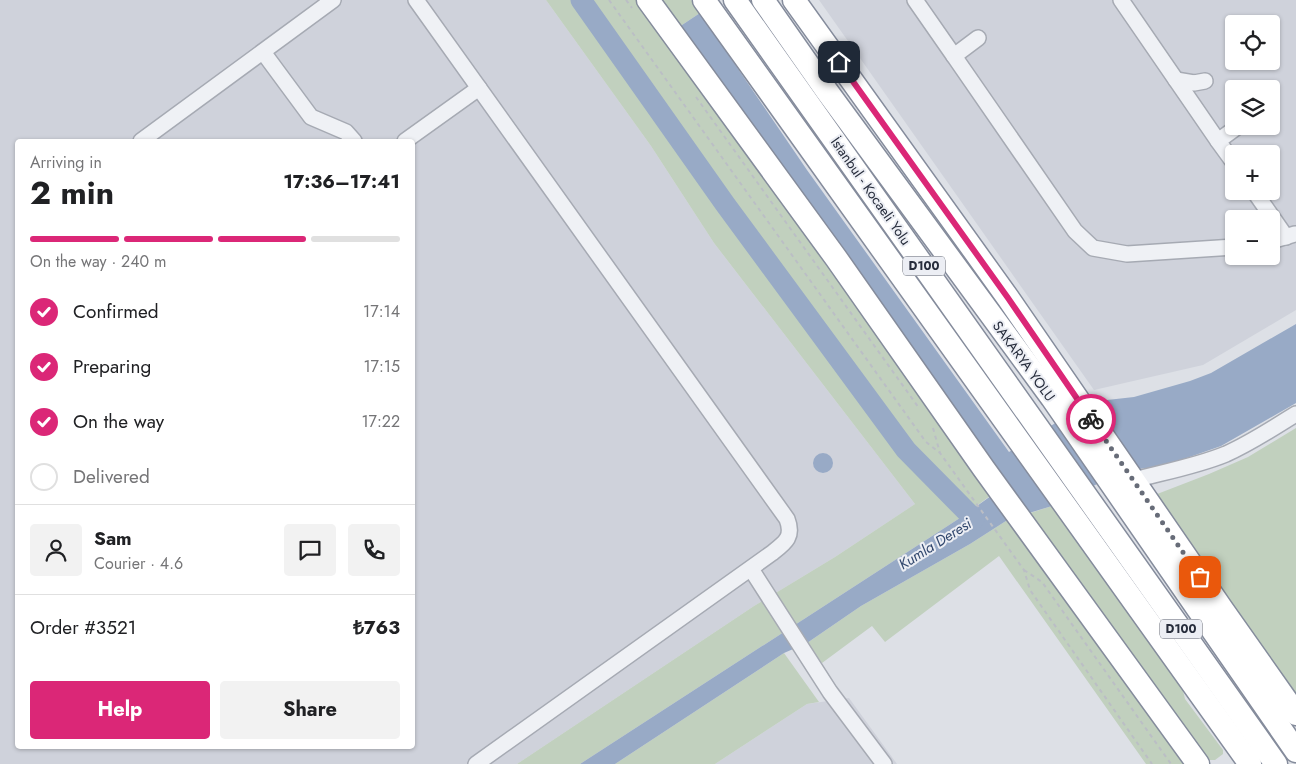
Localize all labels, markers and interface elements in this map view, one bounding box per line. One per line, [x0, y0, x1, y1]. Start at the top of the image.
map controls [1225, 15, 1280, 265]
button: locate [1225, 15, 1280, 70]
pin [818, 41, 860, 83]
icon: home [825, 48, 853, 76]
button: layers [1225, 80, 1280, 135]
street label: İstanbul - Kocaeli Yolu [826, 133, 916, 249]
button: + [1225, 145, 1280, 200]
text: Arriving in [30, 151, 102, 174]
text: 17:36–17:41 [283, 168, 400, 195]
text: 2 min [30, 170, 114, 216]
button: − [1225, 210, 1280, 265]
text: On the way · 240 m [30, 250, 166, 273]
road number: D100 [903, 256, 945, 276]
icon: check [30, 298, 58, 326]
text: Confirmed [73, 298, 159, 325]
text: 17:14 [363, 300, 400, 323]
street label: SAKARYA YOLU [988, 317, 1060, 405]
icon: check [30, 353, 58, 381]
text: Preparing [73, 353, 151, 380]
text: 17:15 [363, 355, 400, 378]
courier [1066, 394, 1116, 444]
icon: bike [1077, 405, 1105, 433]
icon: check [30, 408, 58, 436]
text: On the way [73, 408, 164, 435]
text: 17:22 [361, 410, 400, 433]
text: Delivered [73, 463, 150, 490]
water label: Kumla Deresi [894, 513, 976, 575]
button: person [30, 524, 82, 576]
button: chat [284, 524, 336, 576]
button: phone [348, 524, 400, 576]
text: Sam [94, 525, 132, 552]
text: Courier · 4.6 [94, 552, 183, 575]
pin [1179, 556, 1221, 598]
icon: bag [1186, 563, 1214, 591]
text: Order #3521 [30, 614, 136, 641]
text: ₺763 [353, 614, 400, 641]
road number: D100 [1160, 620, 1202, 638]
button: Help [30, 681, 210, 739]
button: Share [220, 681, 400, 739]

